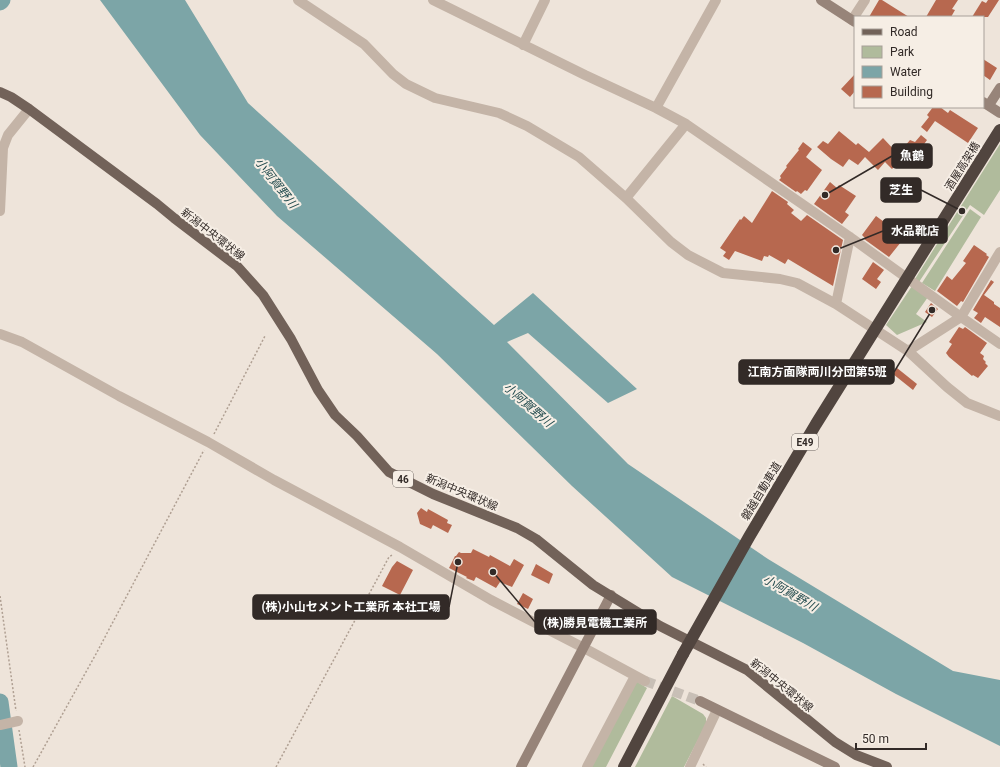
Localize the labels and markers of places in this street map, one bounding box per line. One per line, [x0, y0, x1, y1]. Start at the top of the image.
callout: 魚鶴 [892, 144, 932, 168]
callout: 芝生 [881, 178, 921, 202]
callout: 水品靴店 [883, 219, 947, 243]
callout: 江南方面隊両川分団第5班 [739, 360, 894, 384]
callout: (株)小山セメント工業所 本社工場 [253, 595, 449, 619]
callout: (株)勝見電機工業所 [535, 610, 656, 634]

